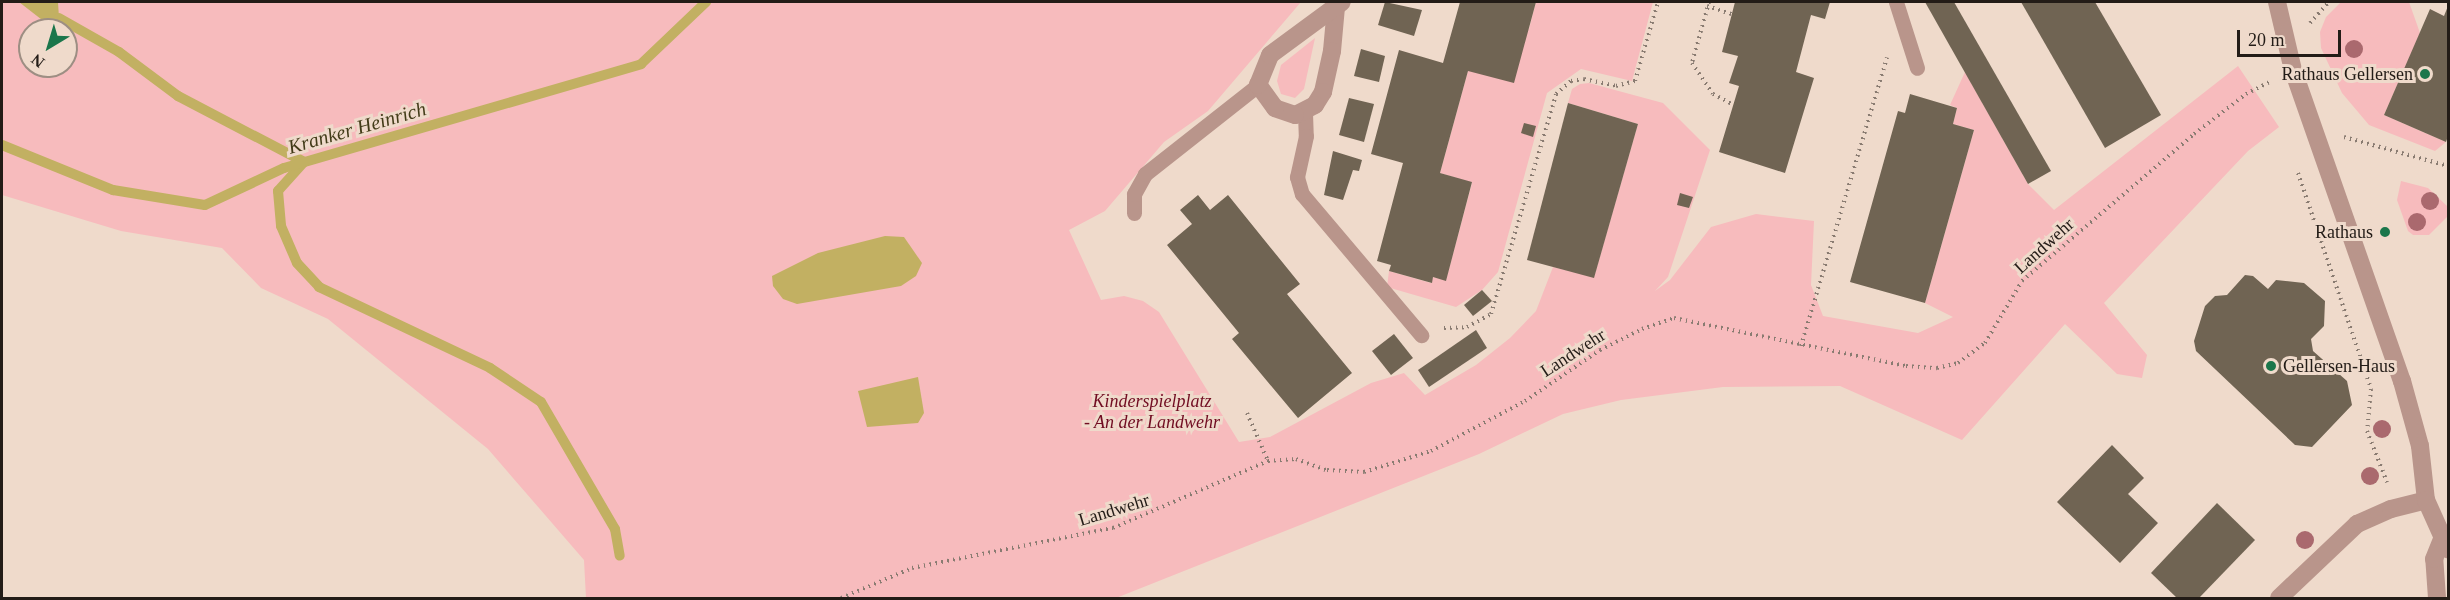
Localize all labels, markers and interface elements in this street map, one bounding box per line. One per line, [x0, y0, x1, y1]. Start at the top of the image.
north arrow [18, 18, 78, 78]
scale bar [2240, 18, 2344, 56]
text: 20 m [2248, 30, 2285, 50]
text: N [28, 51, 48, 71]
place label: Rathaus Gellersen [2282, 63, 2413, 85]
marker: Rathaus Gellersen [2418, 67, 2432, 81]
water label: Kranker Heinrich [285, 97, 429, 159]
street label: Landwehr [2010, 214, 2078, 278]
place label: Rathaus [2315, 221, 2373, 243]
marker: Rathaus [2378, 225, 2392, 239]
street label: Landwehr [1537, 324, 1609, 382]
place label: Gellersen-Haus [2283, 355, 2395, 377]
marker: Gellersen-Haus [2264, 359, 2278, 373]
park label: Kinderspielplatz - An der Landwehr [1084, 391, 1220, 434]
street label: Landwehr [1076, 489, 1152, 531]

